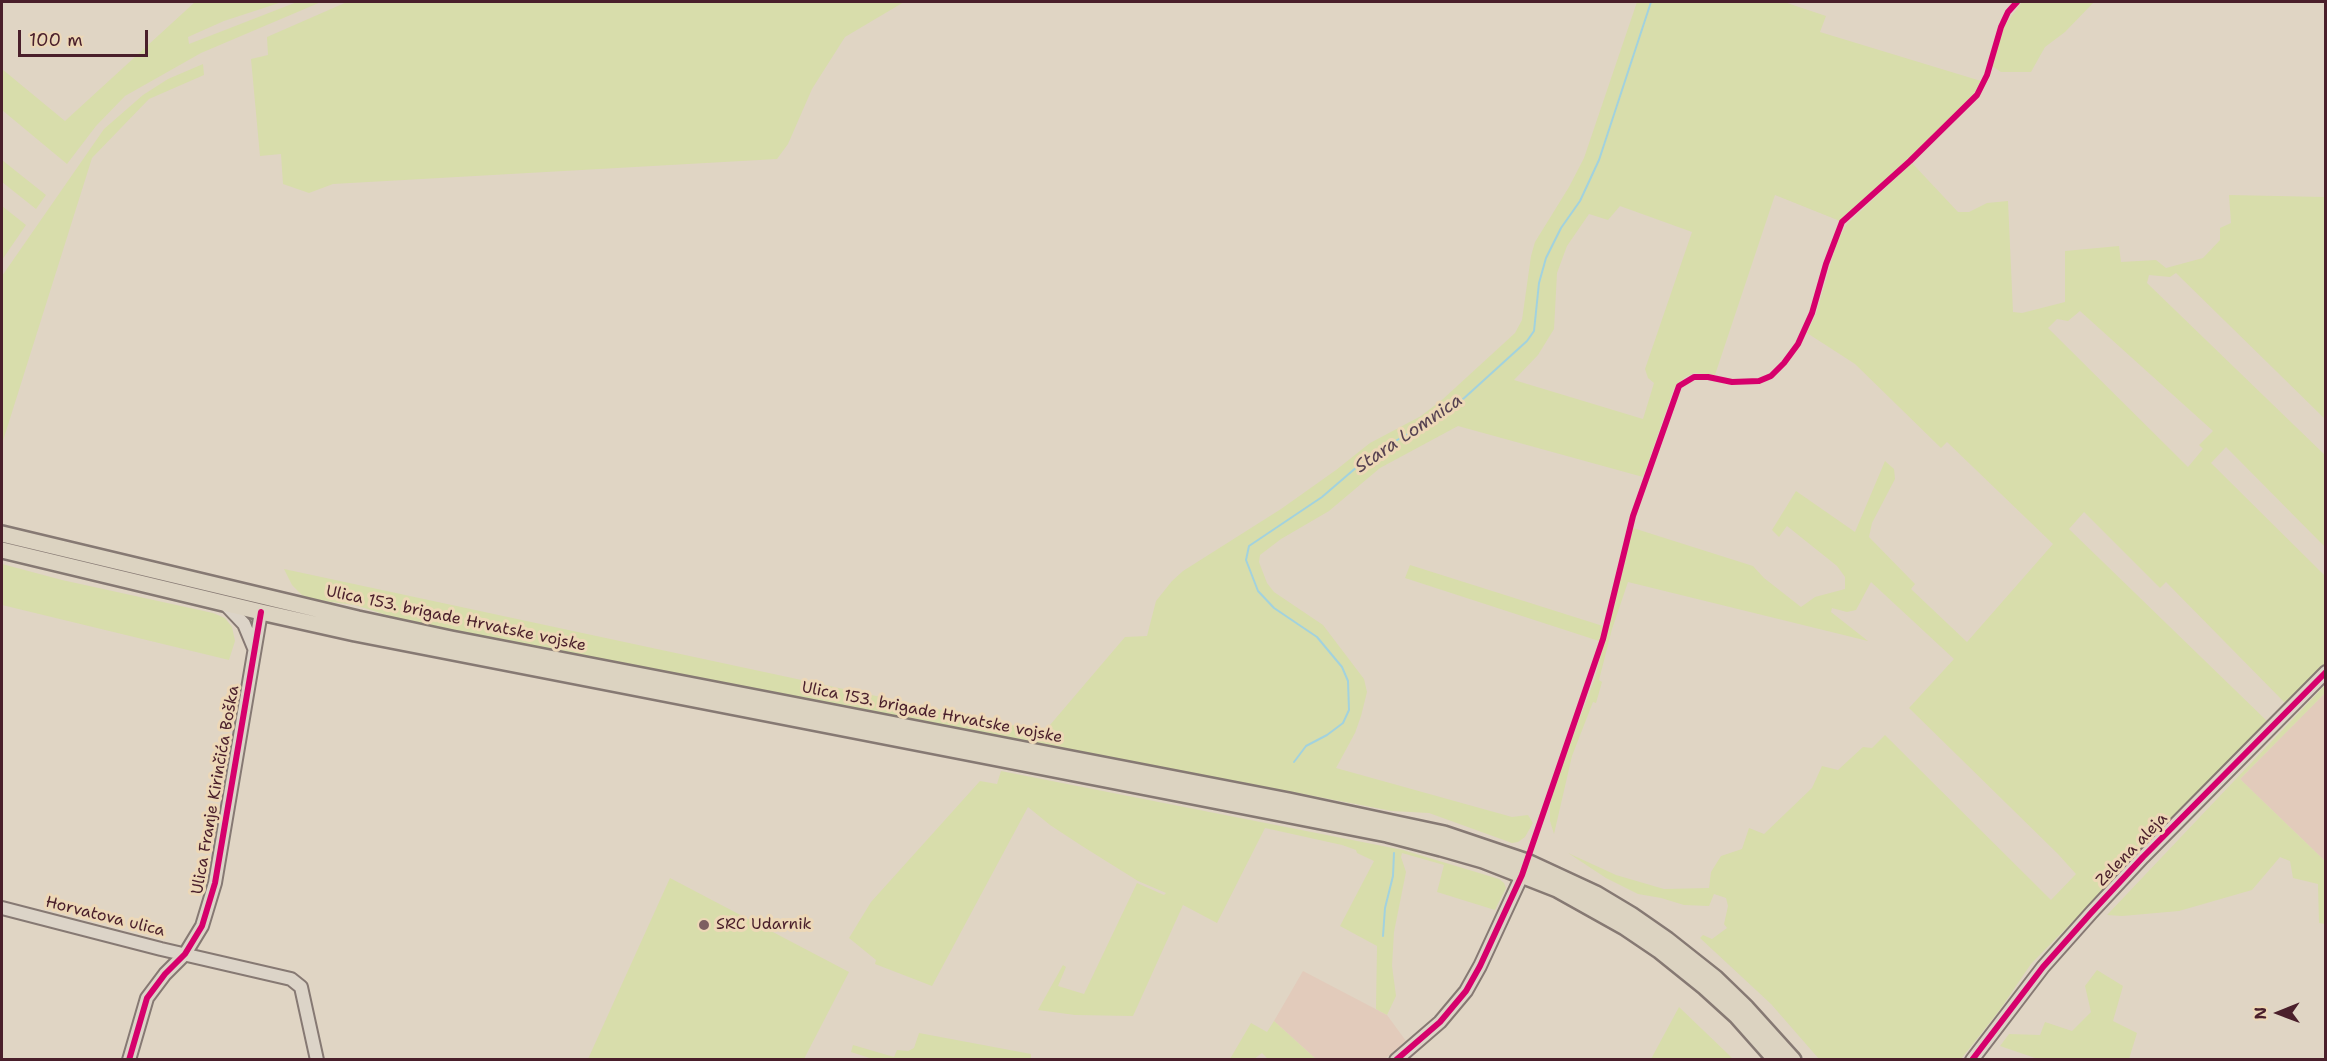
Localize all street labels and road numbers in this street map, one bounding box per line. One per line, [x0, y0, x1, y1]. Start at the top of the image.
street label: Ulica 153. brigade Hrvatske vojske [324, 582, 588, 656]
street label: Ulica 153. brigade Hrvatske vojske [800, 678, 1064, 748]
street label: Ulica Franje Kirinčića Boška [188, 684, 244, 896]
street label: Zelena aleja [2092, 809, 2172, 891]
street label: Horvatova ulica [43, 893, 167, 941]

